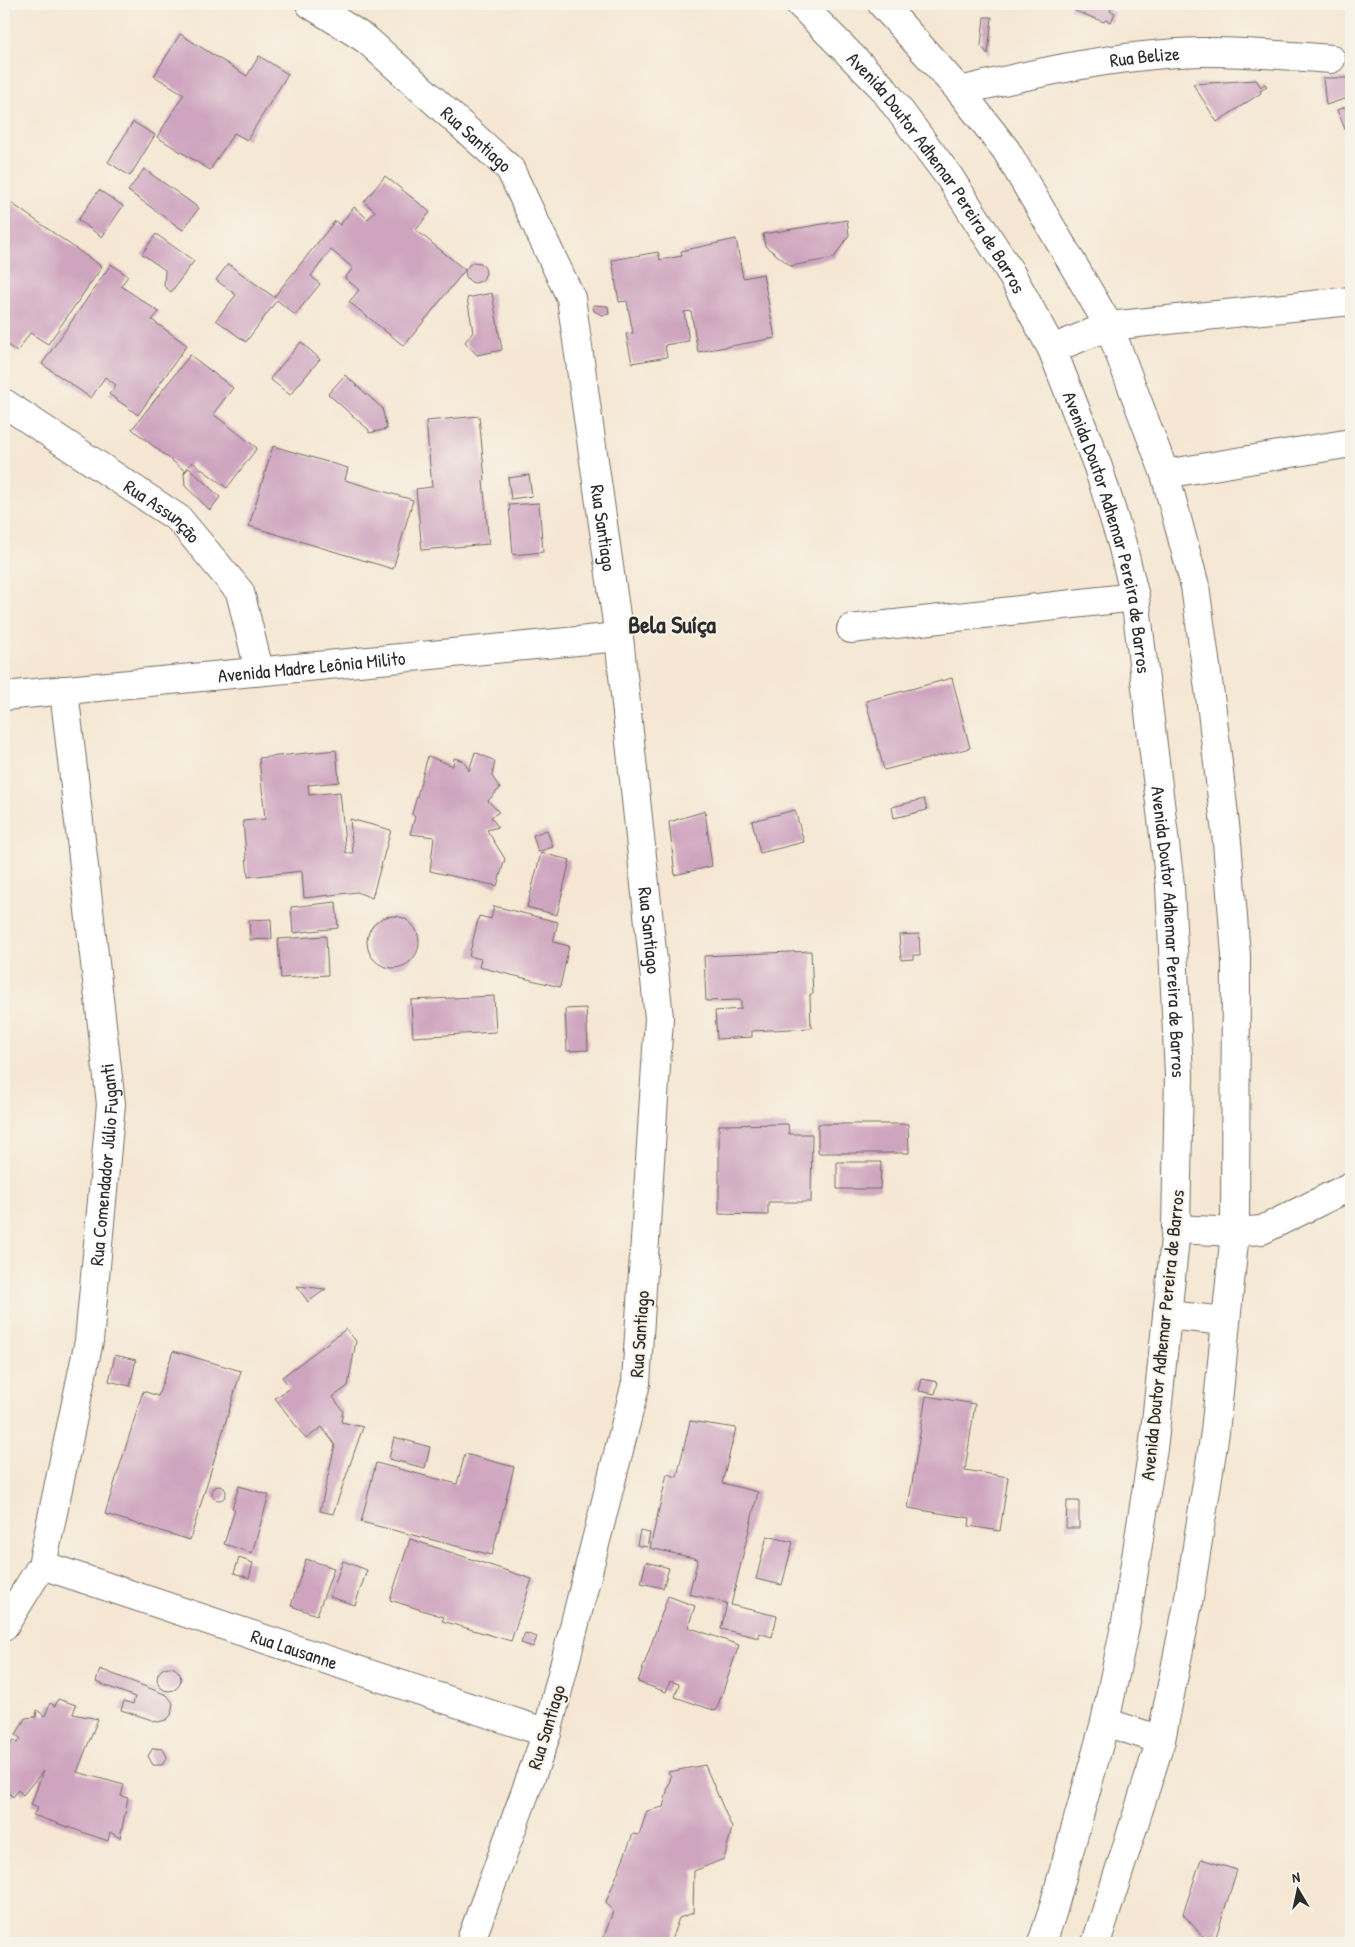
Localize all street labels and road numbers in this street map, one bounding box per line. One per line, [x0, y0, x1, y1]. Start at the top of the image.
street label: Rua Belize [1108, 40, 1181, 73]
street label: Avenida Doutor Adhemar Pereira de Barros [841, 46, 1032, 298]
street label: Rua Santiago [435, 100, 518, 178]
street label: Avenida Doutor Adhemar Pereira de Barros [1057, 387, 1157, 675]
street label: Rua Assunção [119, 473, 207, 549]
street label: Rua Santiago [585, 483, 623, 573]
street label: Avenida Madre Leônia Milito [217, 645, 407, 688]
street label: Avenida Doutor Adhemar Pereira de Barros [1145, 785, 1192, 1078]
street label: Rua Santiago [632, 886, 667, 975]
street label: Rua Comendador Júlio Fuganti [83, 1062, 124, 1267]
street label: Avenida Doutor Adhemar Pereira de Barros [1134, 1188, 1190, 1482]
street label: Rua Santiago [623, 1289, 655, 1378]
street label: Rua Lausanne [248, 1622, 341, 1676]
street label: Rua Santiago [521, 1681, 571, 1772]

